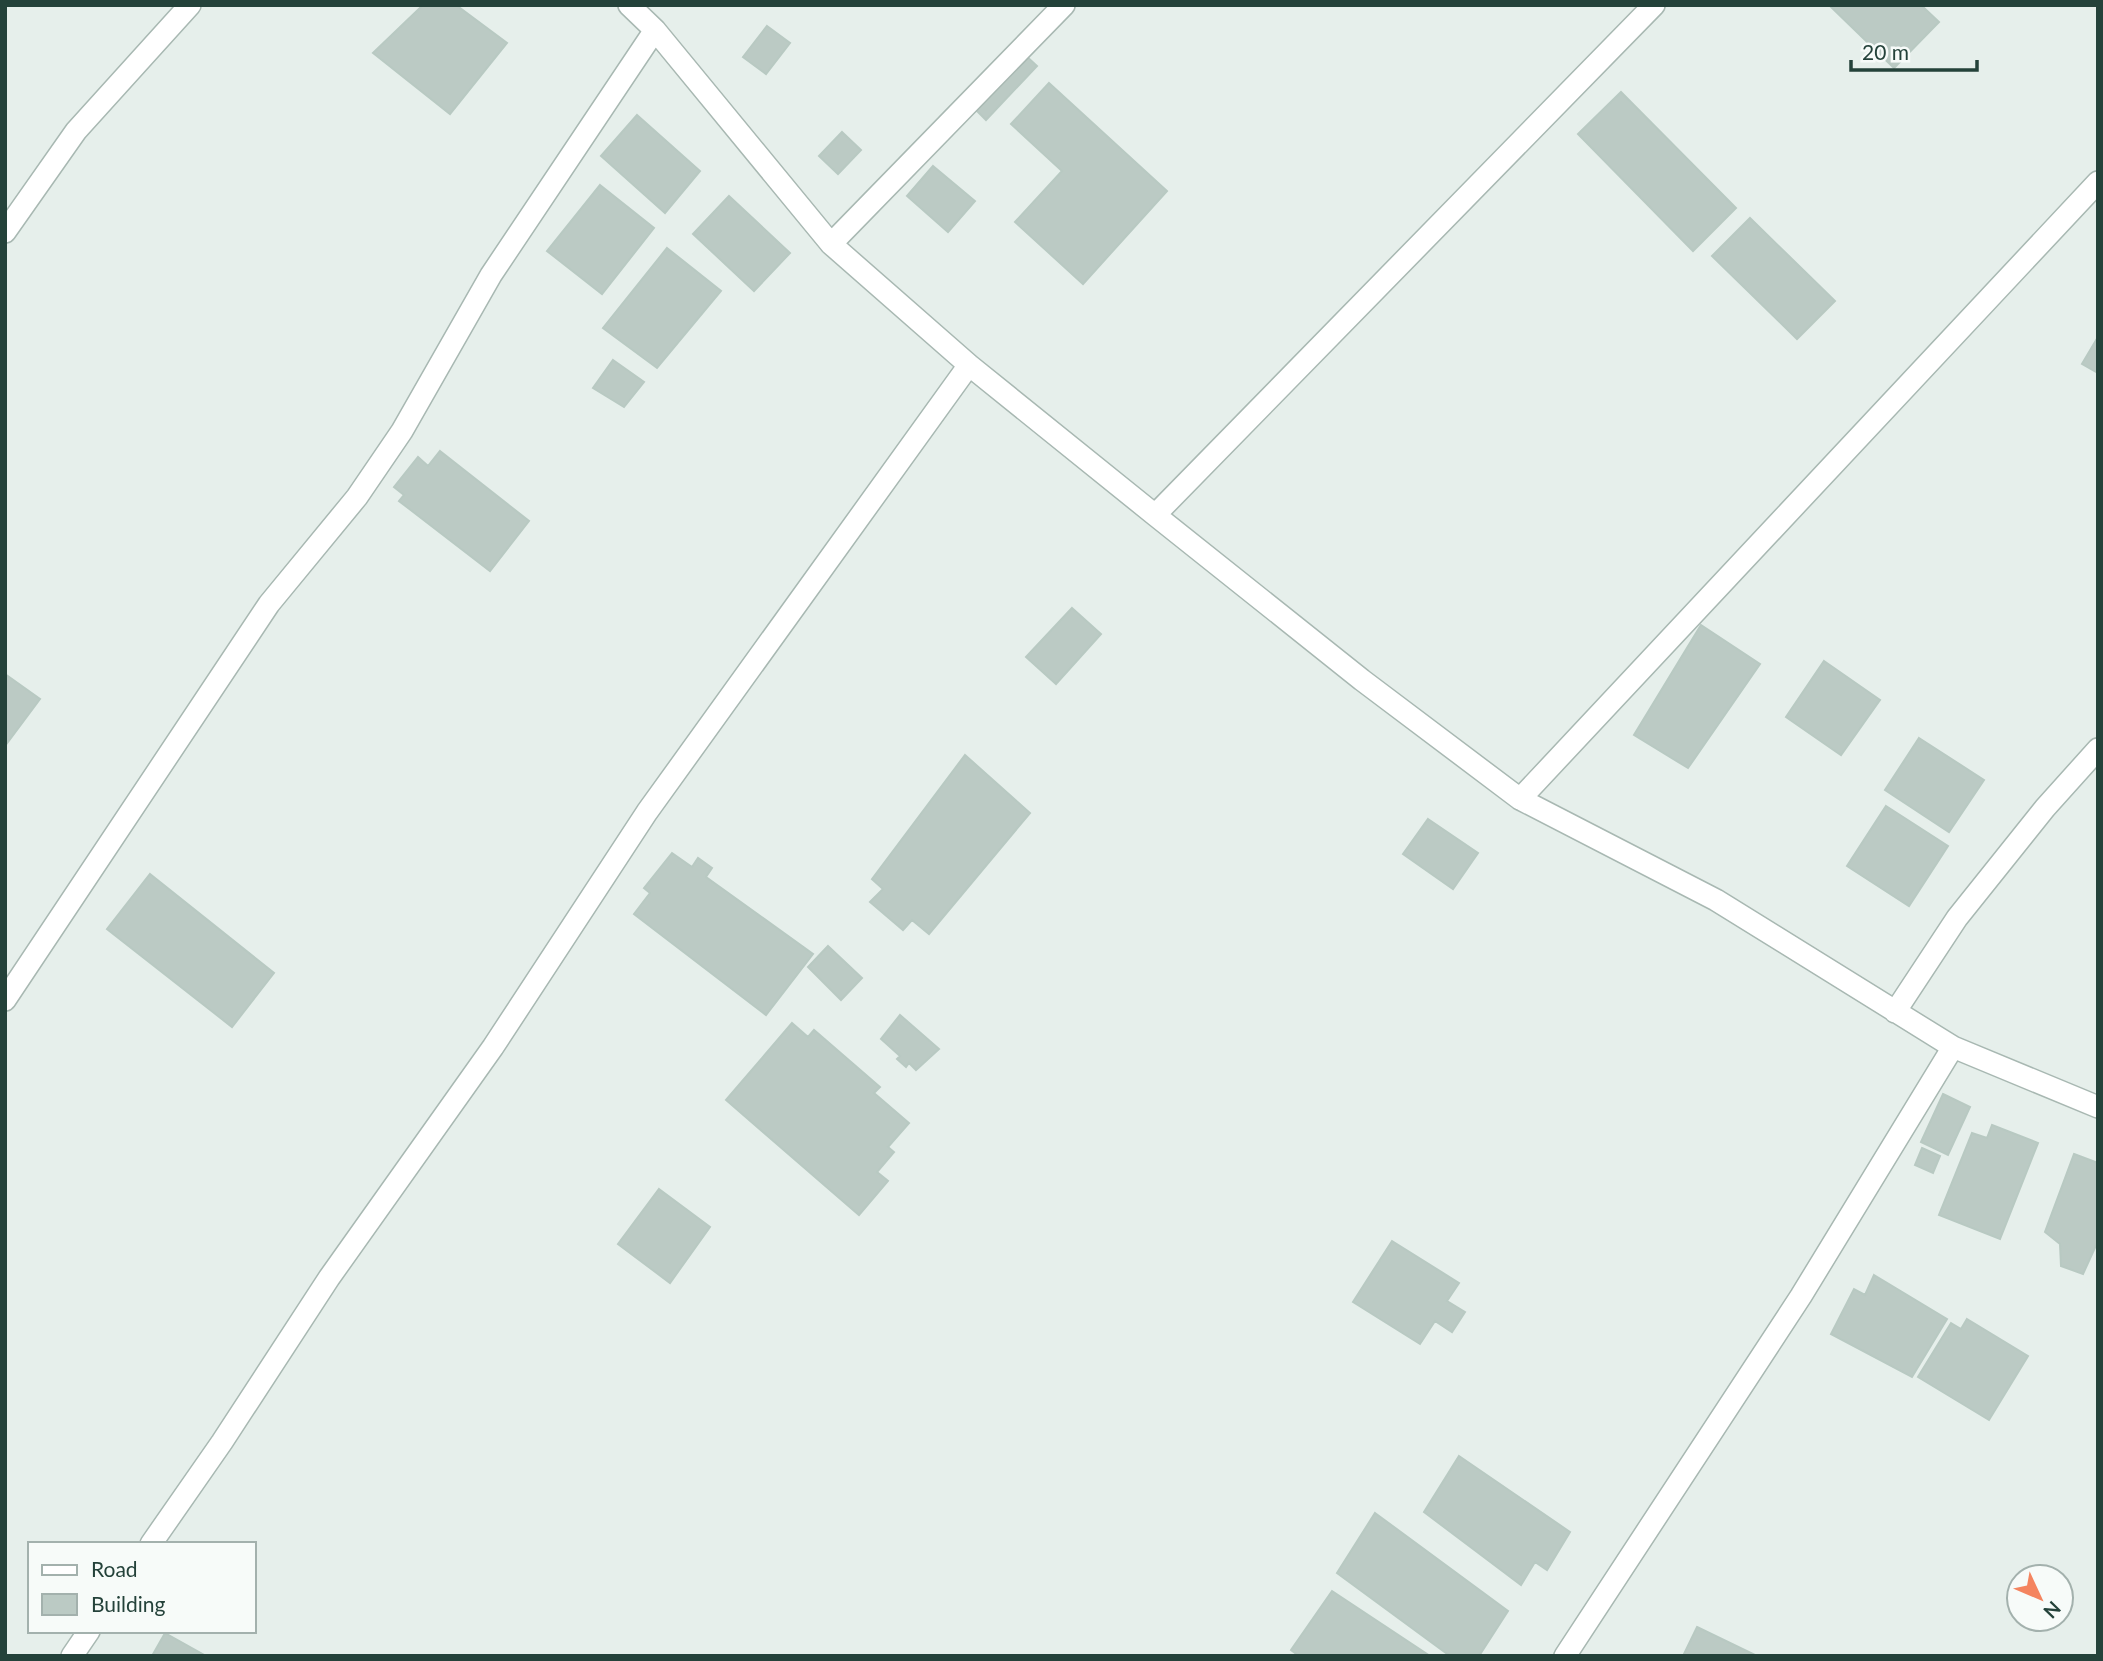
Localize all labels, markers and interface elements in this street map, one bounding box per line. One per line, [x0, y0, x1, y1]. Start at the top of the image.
scale bar [1851, 28, 1977, 72]
text: 20 m [1862, 39, 1909, 64]
legend [28, 1542, 256, 1633]
text: Road [91, 1556, 138, 1581]
north arrow [2005, 1563, 2075, 1633]
text: Building [91, 1591, 166, 1616]
text: N [2039, 1597, 2066, 1623]

